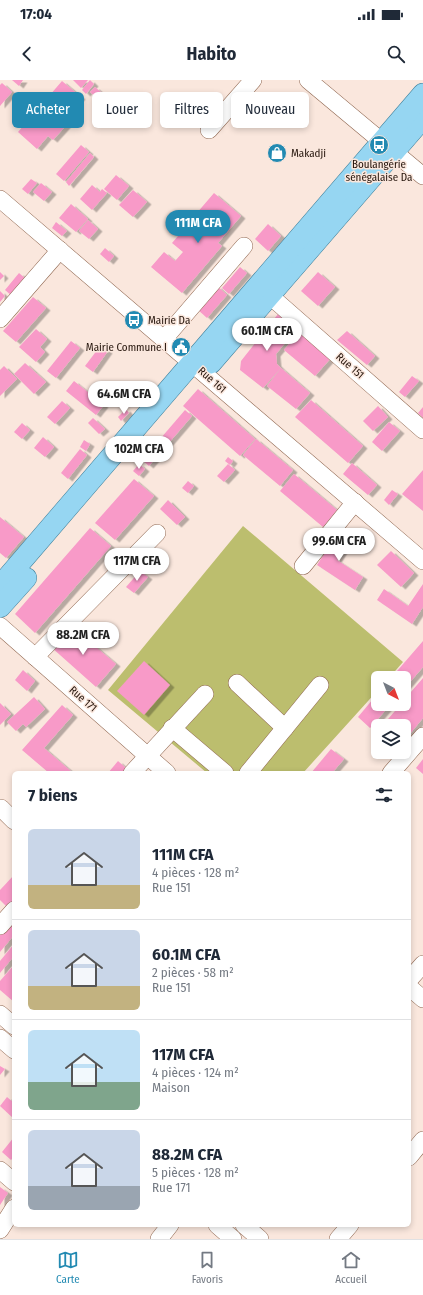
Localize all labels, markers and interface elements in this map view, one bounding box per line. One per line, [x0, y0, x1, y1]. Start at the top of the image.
text: 17:04 [20, 5, 52, 23]
icon: back [16, 43, 38, 65]
text: Habito [187, 43, 236, 65]
icon: search [385, 43, 407, 65]
chip: Acheter [12, 92, 84, 128]
chip: Louer [92, 92, 152, 128]
chip: Filtres [160, 92, 223, 128]
chip: Nouveau [231, 92, 309, 128]
bus stop icon: Boulangérie sénégalaise Da [368, 134, 390, 156]
shop icon: Makadji [266, 142, 288, 164]
place label: Makadji [291, 147, 326, 160]
place label: Boulangérie sénégalaise Da [345, 158, 413, 184]
pin: 111M CFA [157, 210, 239, 244]
text: 111M CFA [174, 215, 222, 230]
bus stop icon: Mairie Da [123, 309, 145, 331]
place label: Mairie Da [148, 314, 190, 327]
pin: 60.1M CFA [221, 318, 313, 352]
text: 60.1M CFA [241, 323, 293, 338]
public building icon: Mairie Commune I [170, 336, 192, 358]
place label: Mairie Commune I [86, 341, 167, 354]
street label: Rue 151 [333, 350, 367, 382]
street label: Rue 161 [195, 364, 229, 396]
pin: 64.6M CFA [78, 381, 170, 415]
text: 64.6M CFA [97, 386, 151, 401]
pin: 102M CFA [98, 436, 180, 470]
text: 102M CFA [114, 441, 164, 456]
pin: 99.6M CFA [293, 528, 385, 562]
text: 99.6M CFA [312, 533, 366, 548]
pin: 117M CFA [96, 548, 178, 582]
text: 117M CFA [113, 553, 161, 568]
pin: 88.2M CFA [37, 622, 129, 656]
text: 88.2M CFA [56, 627, 110, 642]
north arrow [371, 671, 411, 711]
map controls [371, 671, 411, 759]
street label: Rue 171 [66, 683, 100, 715]
button: layers [371, 719, 411, 759]
icon: filters [373, 784, 395, 806]
text: 7 biens [28, 785, 77, 806]
text: 111M CFA [152, 844, 214, 865]
icon: home [60, 845, 108, 893]
text: 4 pièces · 128 m² [152, 865, 239, 880]
text: Rue 151 [152, 880, 191, 895]
text: 60.1M CFA [152, 944, 220, 965]
icon: home [60, 946, 108, 994]
text: 2 pièces · 58 m² [152, 965, 234, 980]
text: Rue 151 [152, 980, 191, 995]
text: 117M CFA [152, 1044, 214, 1065]
icon: home [60, 1046, 108, 1094]
text: 4 pièces · 124 m² [152, 1065, 239, 1080]
text: Maison [152, 1080, 190, 1095]
text: 88.2M CFA [152, 1144, 222, 1165]
icon: home [60, 1146, 108, 1194]
text: 5 pièces · 128 m² [152, 1165, 239, 1180]
text: Rue 171 [152, 1180, 191, 1195]
tab: Carte [56, 1249, 80, 1286]
tab: Favoris [192, 1249, 223, 1286]
tab: Accueil [335, 1249, 367, 1286]

